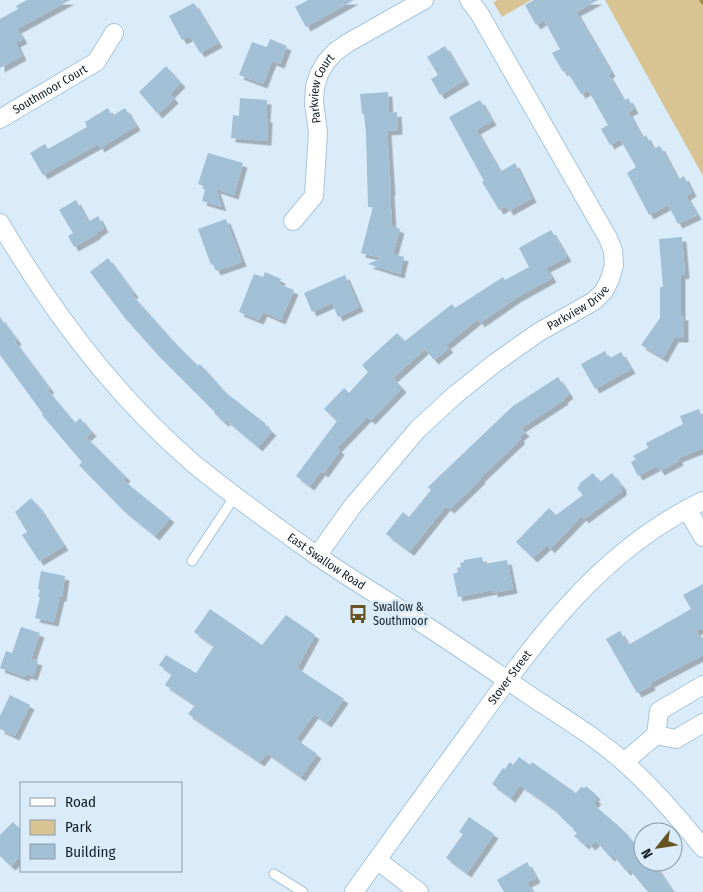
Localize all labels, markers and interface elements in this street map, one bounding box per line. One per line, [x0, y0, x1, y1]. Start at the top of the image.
street label: Parkview Court [307, 51, 337, 124]
street label: Southmoor Court [10, 62, 90, 117]
street label: Parkview Drive [545, 283, 612, 333]
street label: East Swallow Road [285, 530, 368, 592]
place label: Swallow & Southmoor [373, 600, 429, 628]
bus stop icon: Swallow & Southmoor [347, 603, 369, 625]
street label: Stover Street [485, 648, 534, 707]
legend [20, 782, 182, 872]
text: Road [65, 793, 96, 811]
text: Park [65, 818, 92, 836]
north arrow [633, 822, 683, 872]
text: Building [65, 843, 116, 861]
text: N [638, 845, 657, 861]

